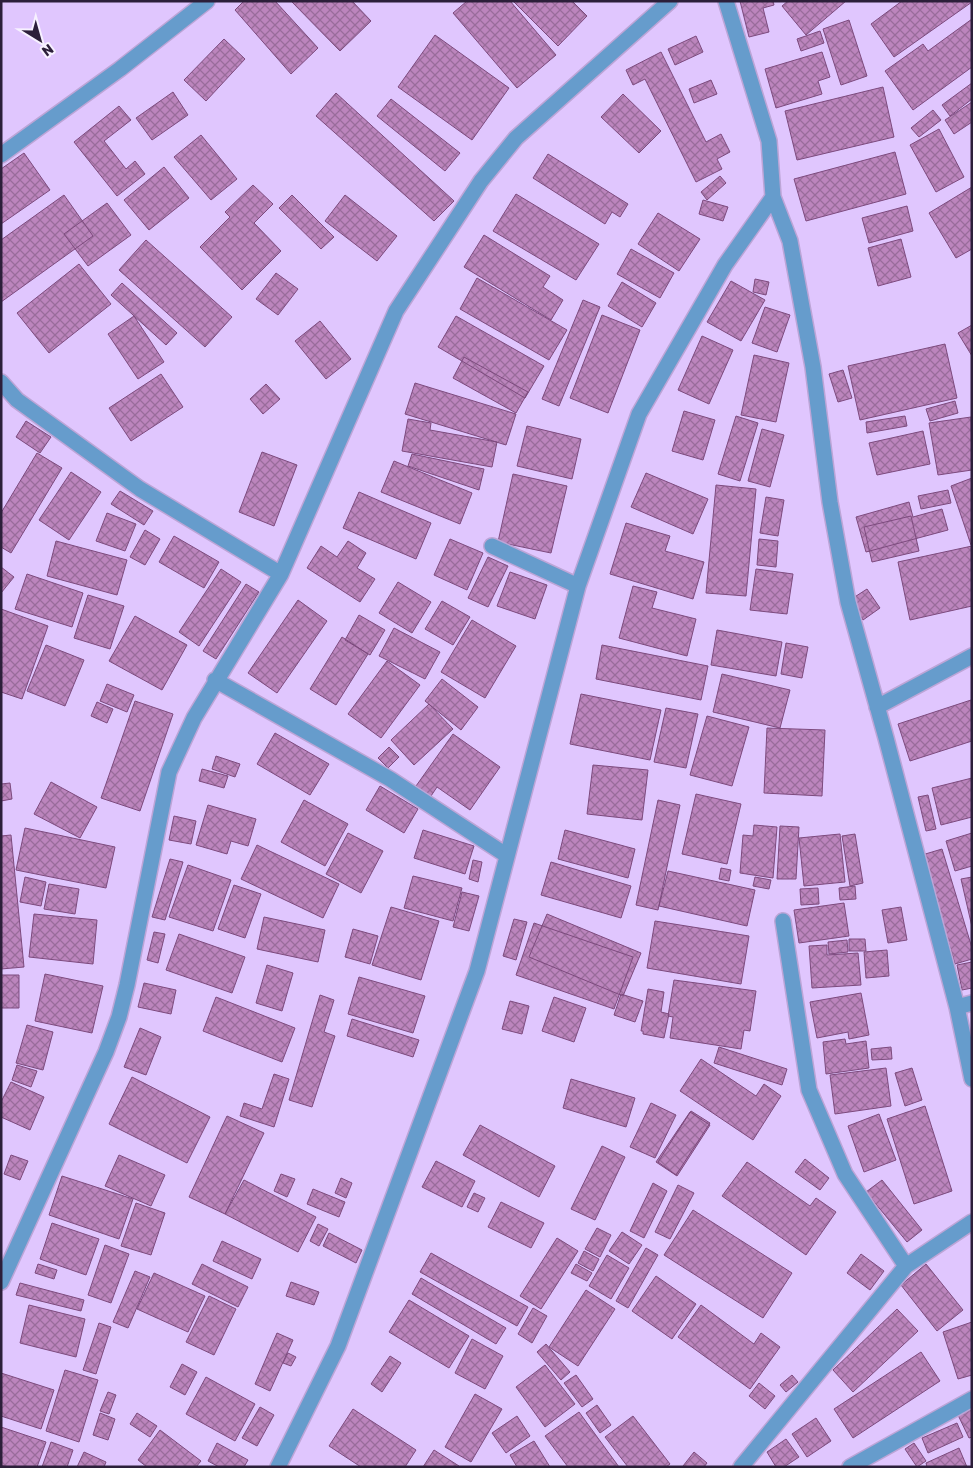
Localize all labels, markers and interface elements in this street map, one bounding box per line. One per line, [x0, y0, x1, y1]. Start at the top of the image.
north arrow [15, 15, 65, 65]
text: N [38, 40, 57, 60]

